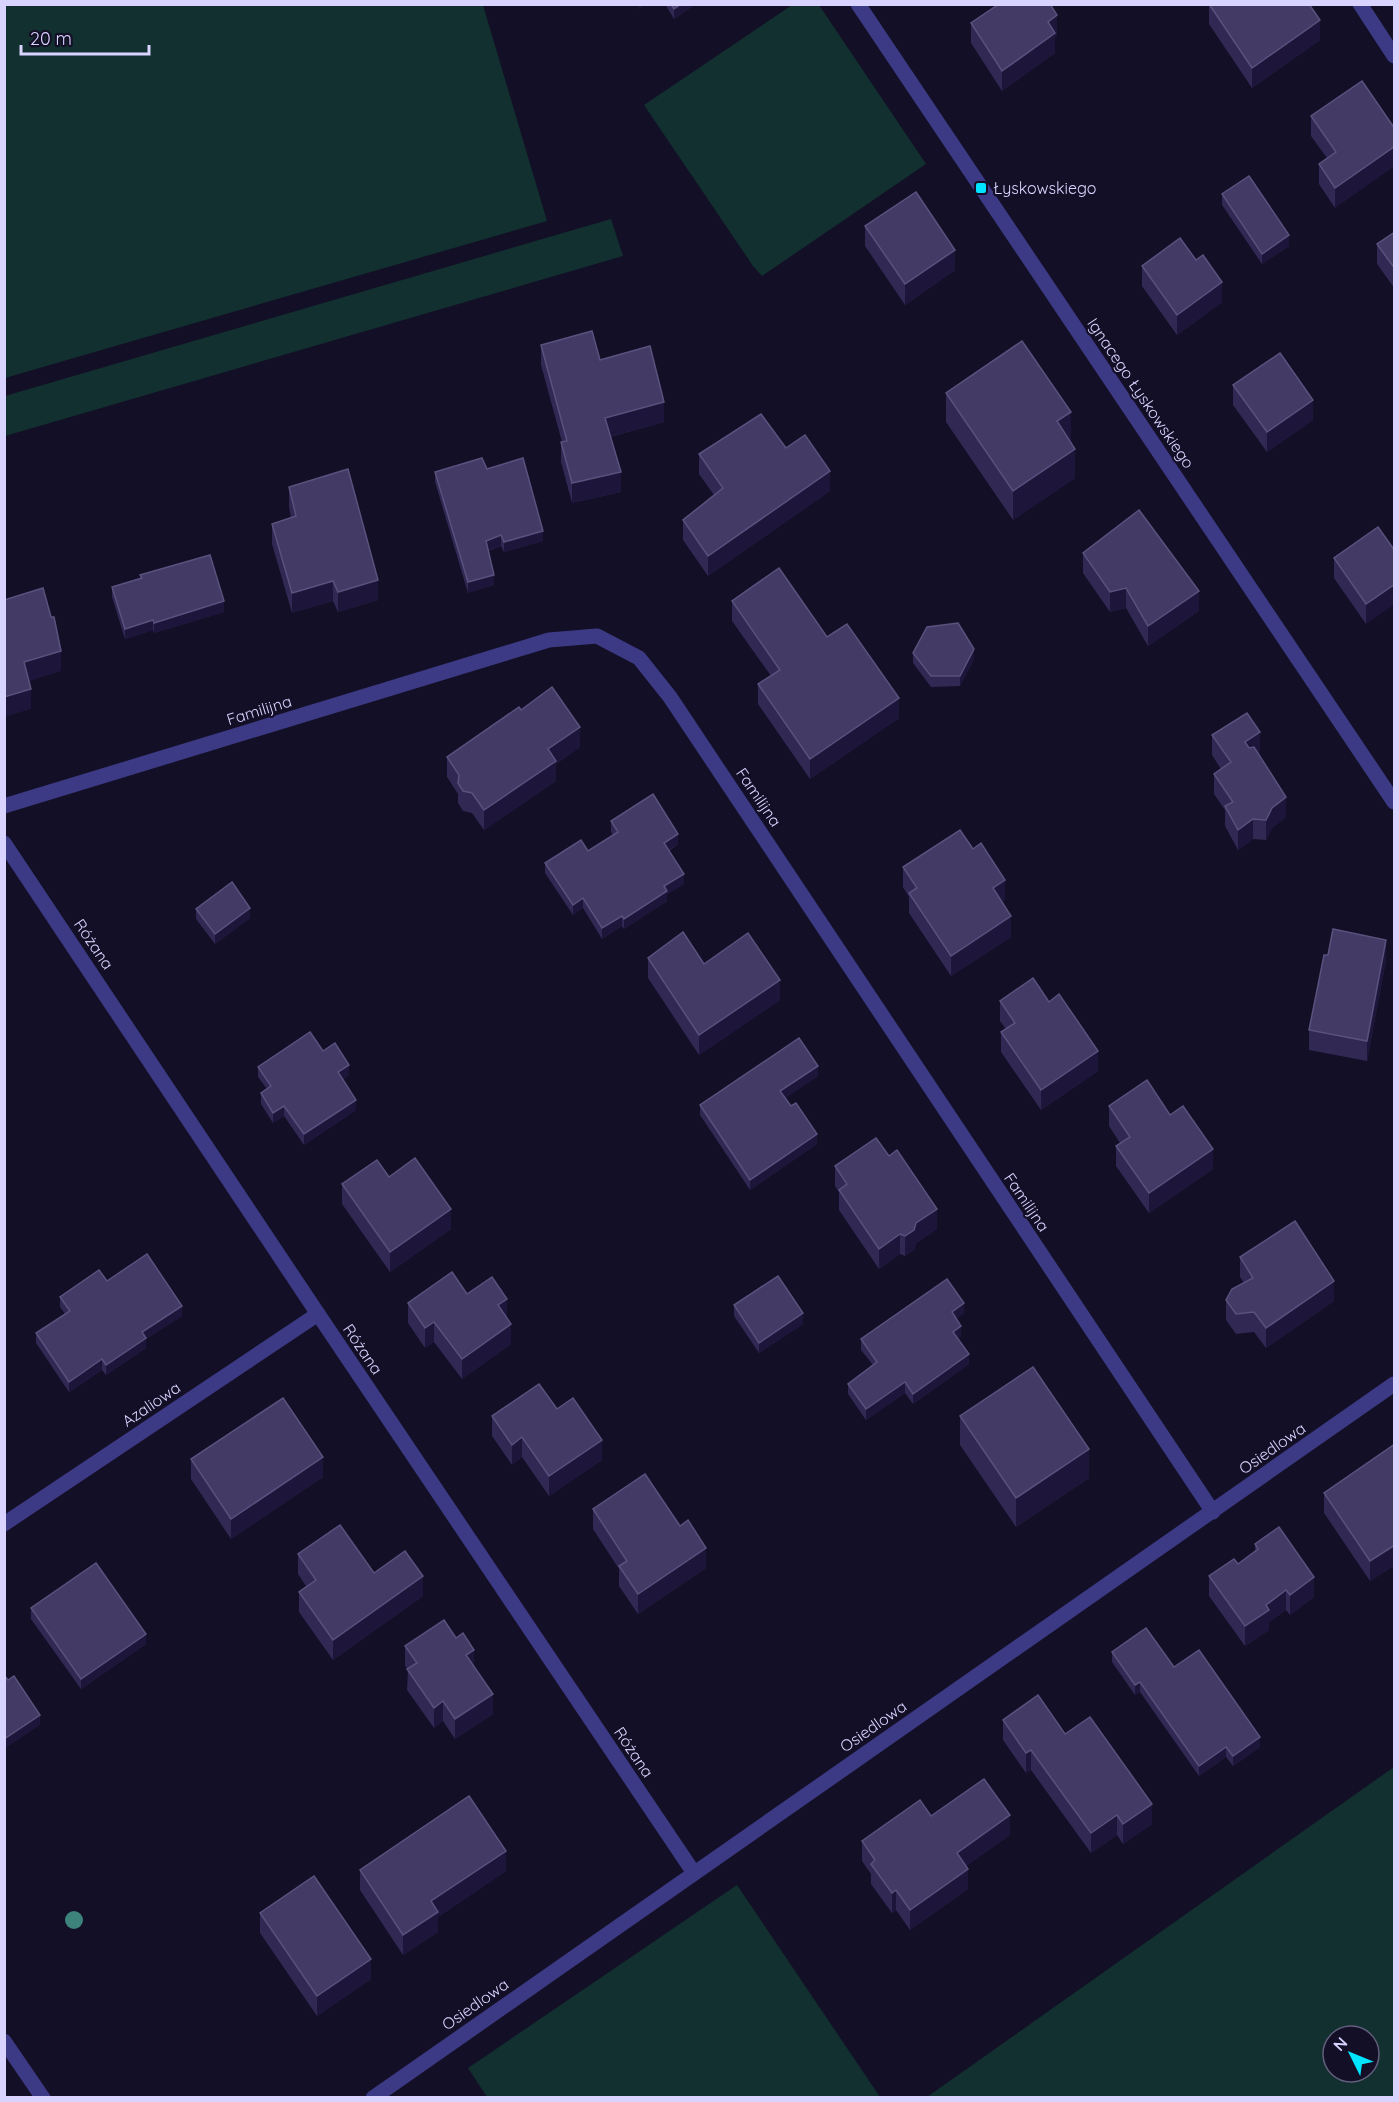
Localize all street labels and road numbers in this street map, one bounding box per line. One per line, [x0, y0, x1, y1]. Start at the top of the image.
street label: Ignacego Łyskowskiego [1083, 314, 1199, 472]
street label: Familijna [224, 691, 294, 729]
street label: Familijna [732, 764, 786, 830]
street label: Różana [70, 915, 118, 973]
street label: Familijna [1000, 1169, 1054, 1235]
street label: Różana [339, 1320, 387, 1378]
street label: Azaliowa [118, 1377, 184, 1431]
street label: Osiedlowa [1235, 1418, 1309, 1478]
street label: Osiedlowa [836, 1696, 910, 1756]
street label: Różana [610, 1723, 658, 1781]
street label: Osiedlowa [438, 1974, 512, 2034]

